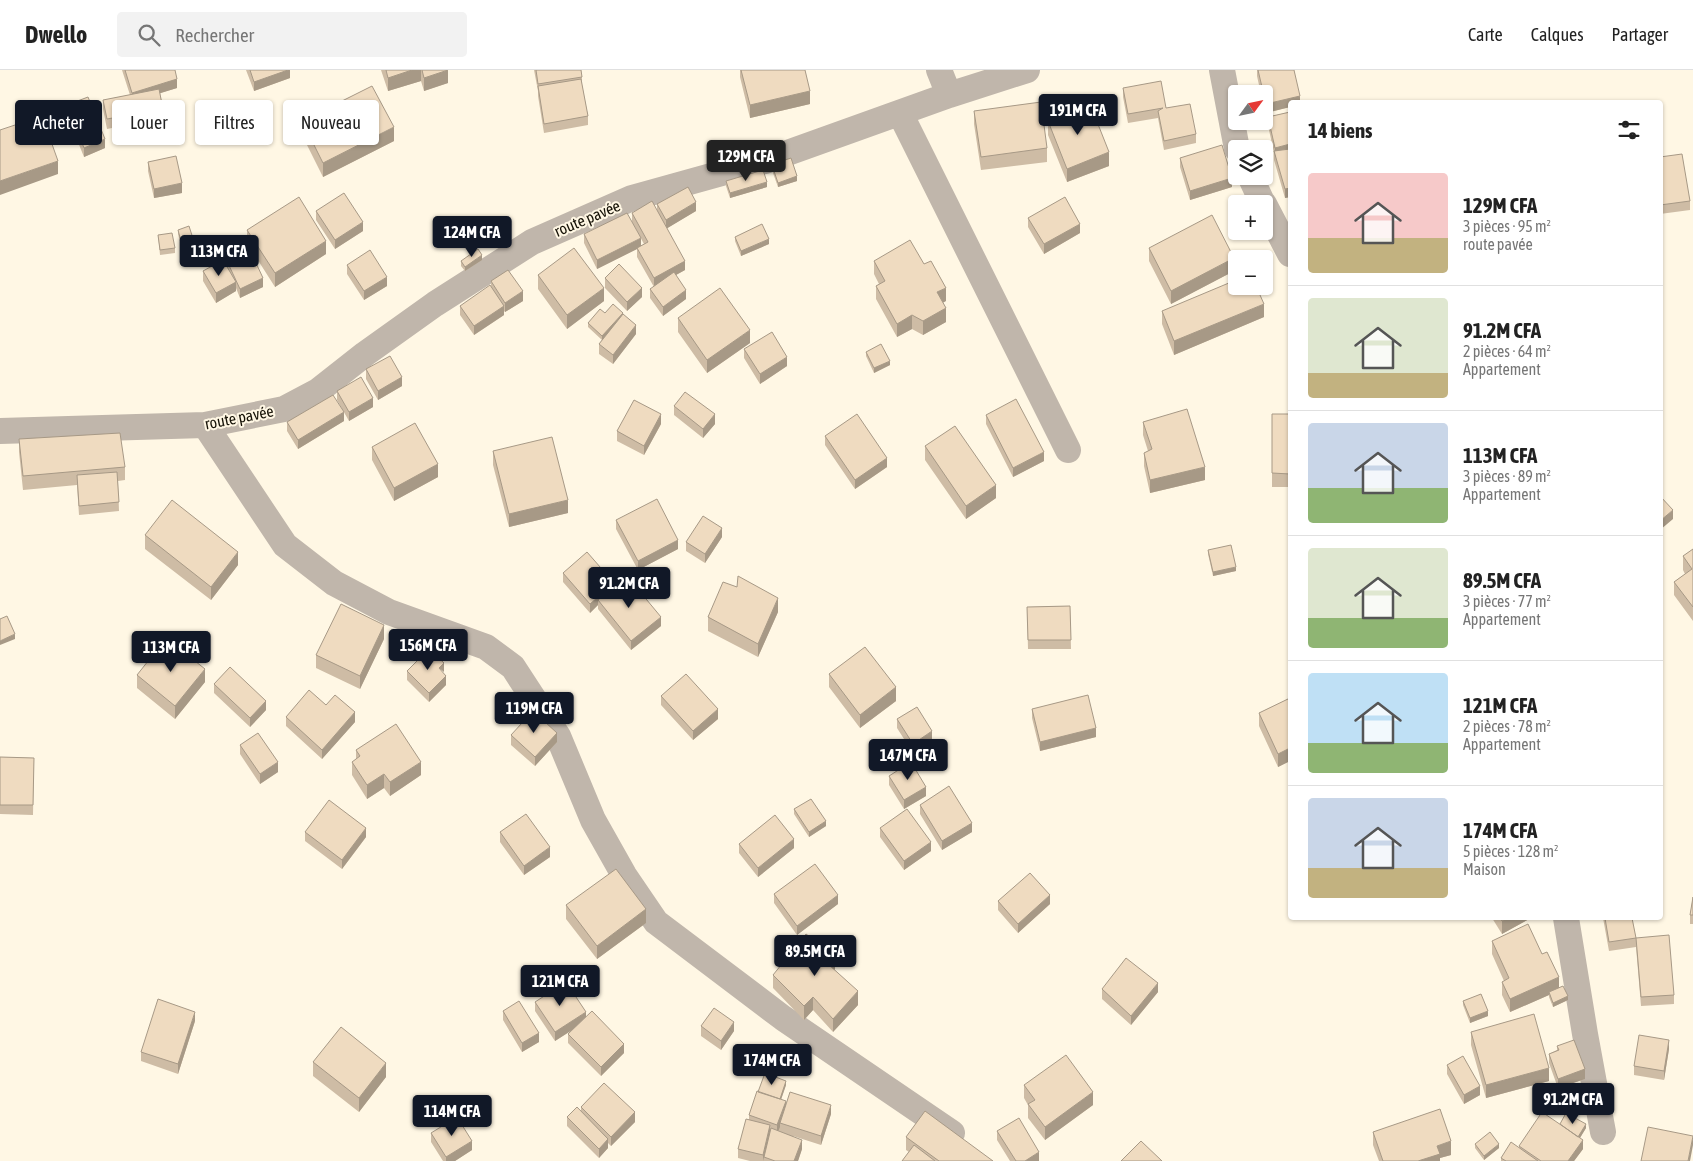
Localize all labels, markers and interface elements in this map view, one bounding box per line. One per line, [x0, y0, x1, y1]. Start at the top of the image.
search box [117, 12, 467, 57]
text: Dwello [25, 21, 87, 48]
icon: search [135, 21, 163, 49]
text: Rechercher [175, 24, 254, 46]
text: Carte [1468, 24, 1503, 45]
text: Calques [1531, 24, 1584, 45]
text: Partager [1612, 24, 1668, 45]
north arrow [1228, 85, 1272, 130]
map controls [1228, 85, 1273, 295]
pin: 191M CFA [1026, 93, 1130, 136]
chip: Acheter [15, 100, 102, 145]
chip: Louer [112, 100, 185, 145]
chip: Filtres [195, 100, 273, 145]
chip: Nouveau [283, 100, 379, 145]
text: 191M CFA [1050, 101, 1106, 119]
icon: filters [1615, 116, 1643, 144]
text: 14 biens [1308, 118, 1373, 142]
pin: 129M CFA [694, 140, 798, 182]
button: layers [1228, 140, 1273, 185]
text: 129M CFA [718, 147, 774, 165]
icon: home [1348, 193, 1408, 253]
text: 129M CFA [1463, 193, 1537, 217]
button: + [1228, 195, 1273, 240]
street label: route pavée [551, 196, 623, 241]
pin: 124M CFA [420, 216, 524, 258]
text: 3 pièces · 95 m² [1463, 217, 1551, 235]
text: 124M CFA [444, 223, 500, 241]
pin: 113M CFA [167, 234, 271, 277]
text: route pavée [1463, 235, 1533, 253]
text: 113M CFA [191, 242, 247, 260]
button: − [1228, 250, 1273, 295]
icon: home [1348, 318, 1408, 378]
text: 91.2M CFA [1463, 318, 1541, 342]
text: 2 pièces · 64 m² [1463, 342, 1551, 360]
text: Appartement [1463, 360, 1541, 378]
street label: route pavée [203, 402, 275, 433]
icon: home [1348, 443, 1408, 503]
text: 113M CFA [1463, 443, 1537, 467]
text: 3 pièces · 89 m² [1463, 467, 1551, 485]
text: Appartement [1463, 485, 1541, 503]
pin: 91.2M CFA [572, 566, 686, 609]
icon: home [1348, 568, 1408, 628]
text: 89.5M CFA [1463, 568, 1541, 592]
text: 91.2M CFA [599, 574, 659, 592]
text: 3 pièces · 77 m² [1463, 592, 1551, 610]
text: Appartement [1463, 610, 1541, 628]
pin: 156M CFA [376, 628, 480, 671]
pin: 113M CFA [119, 630, 223, 673]
text: 156M CFA [400, 636, 456, 654]
text: 113M CFA [143, 638, 199, 656]
pin: 119M CFA [482, 692, 586, 734]
icon: home [1348, 693, 1408, 753]
text: 121M CFA [1463, 693, 1537, 717]
text: 119M CFA [506, 699, 562, 717]
text: 2 pièces · 78 m² [1463, 717, 1551, 735]
text: Appartement [1463, 735, 1541, 753]
pin: 147M CFA [856, 738, 960, 781]
text: 147M CFA [880, 746, 936, 764]
icon: home [1348, 818, 1408, 878]
text: 174M CFA [1463, 818, 1537, 842]
text: 5 pièces · 128 m² [1463, 842, 1559, 860]
text: Maison [1463, 860, 1506, 878]
pin: 89.5M CFA [758, 934, 872, 977]
text: 89.5M CFA [785, 942, 845, 960]
pin: 121M CFA [508, 964, 612, 1007]
text: 121M CFA [532, 972, 588, 990]
pin: 174M CFA [720, 1044, 824, 1086]
text: 174M CFA [744, 1051, 800, 1069]
pin: 91.2M CFA [1516, 1082, 1630, 1125]
text: 91.2M CFA [1543, 1090, 1603, 1108]
pin: 114M CFA [400, 1094, 504, 1137]
text: 114M CFA [424, 1102, 480, 1120]

